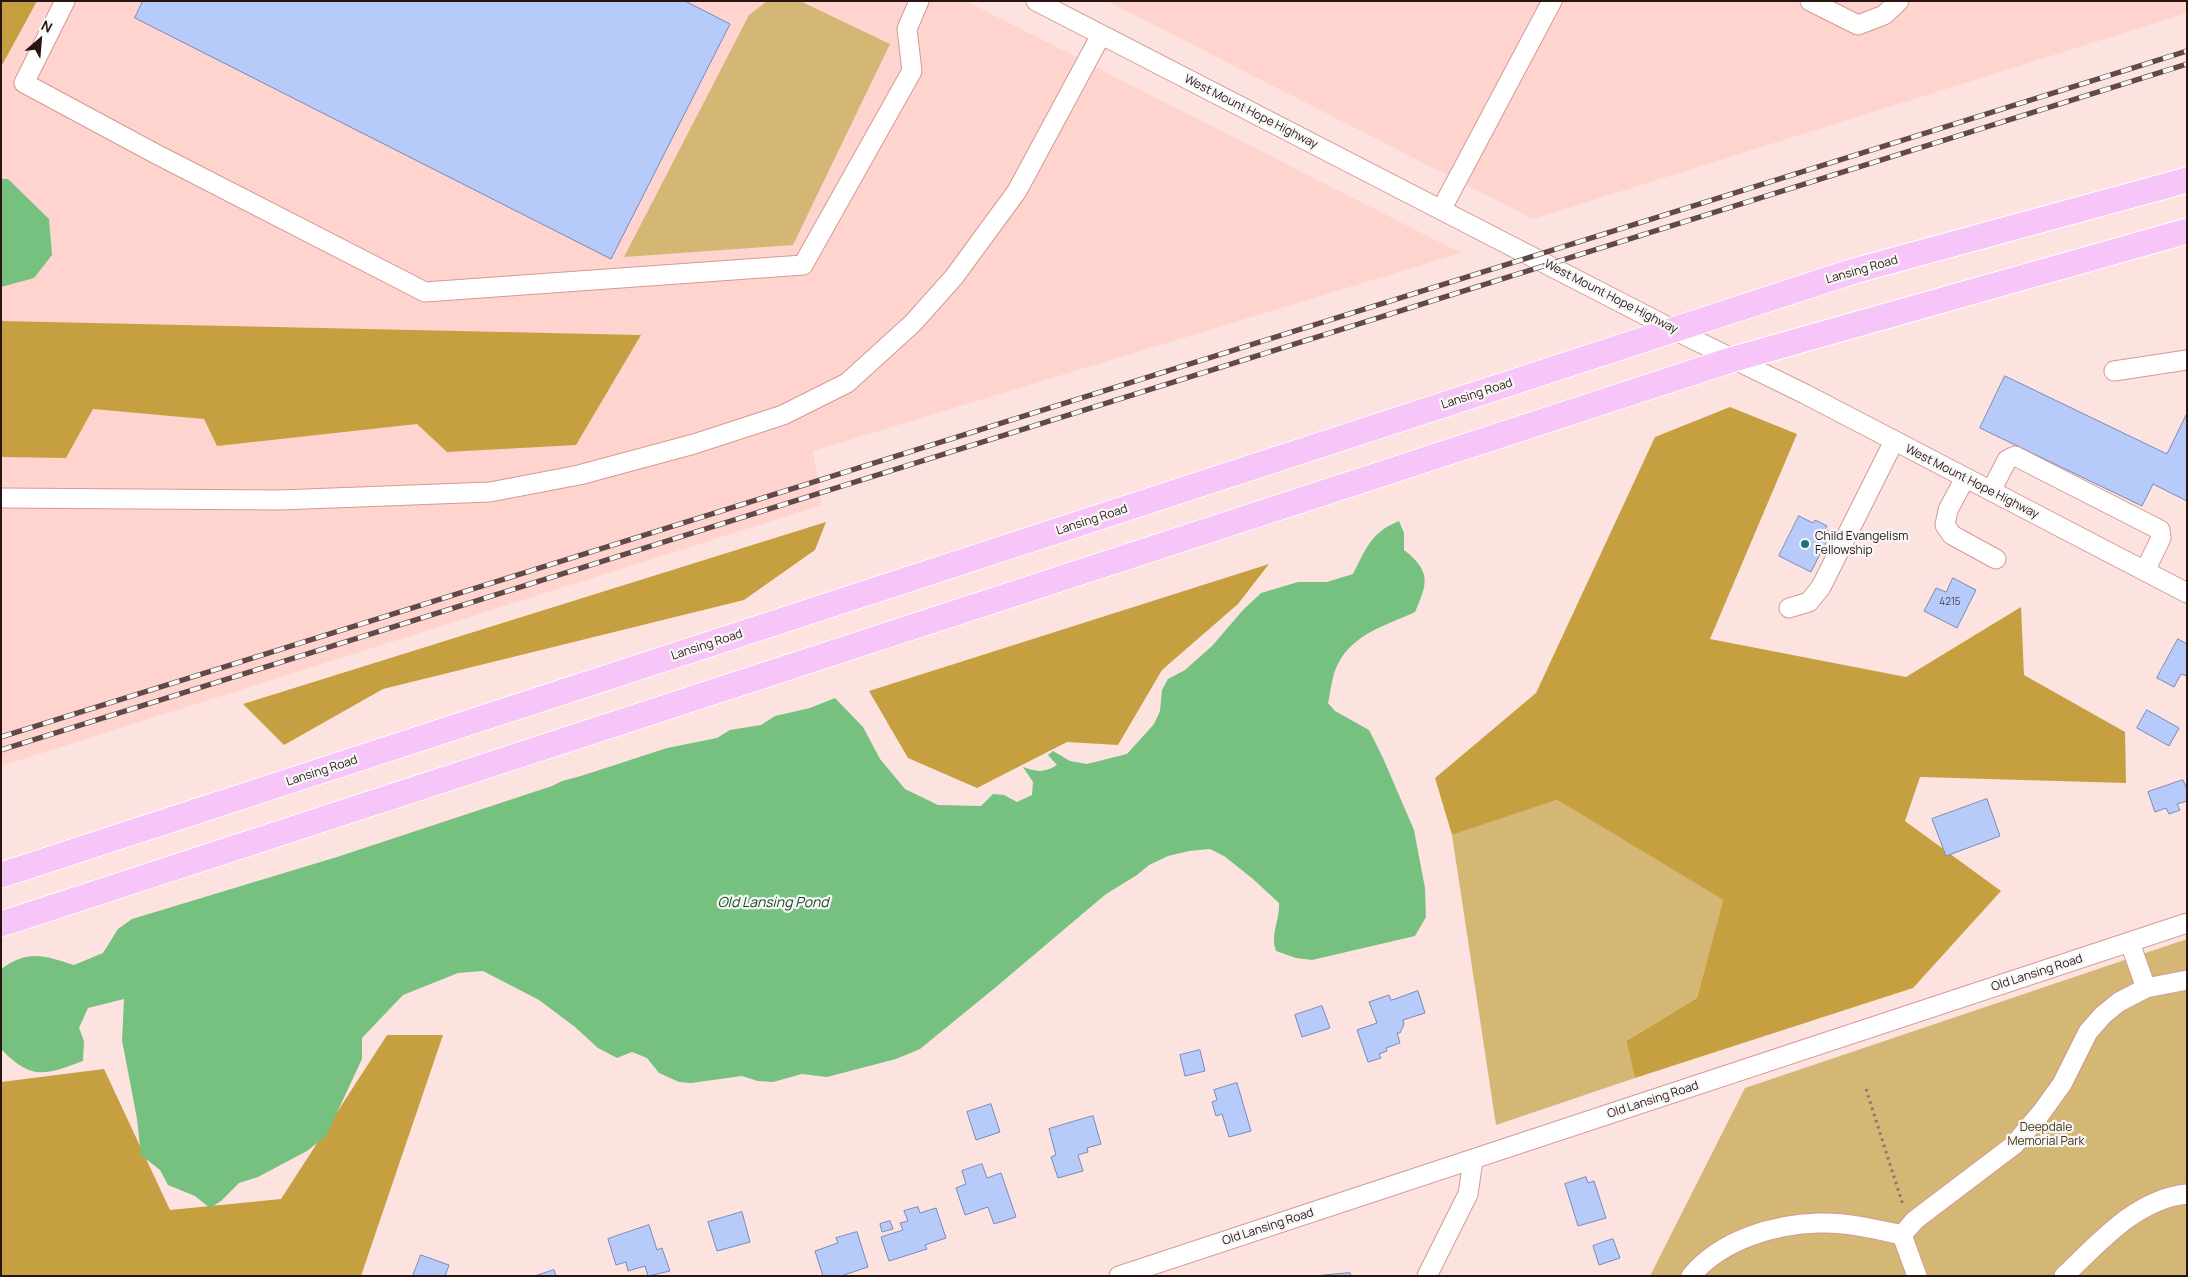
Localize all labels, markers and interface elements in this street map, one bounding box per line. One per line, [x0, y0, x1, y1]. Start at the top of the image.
north arrow [15, 15, 65, 65]
text: N [38, 15, 56, 37]
street label: West Mount Hope Highway [1182, 72, 1320, 152]
street label: Lansing Road [1824, 253, 1900, 287]
street label: West Mount Hope Highway [1542, 257, 1680, 337]
street label: Lansing Road [1440, 376, 1514, 412]
street label: West Mount Hope Highway [1903, 442, 2041, 522]
street label: Lansing Road [1055, 502, 1129, 538]
place label: Child Evangelism Fellowship [1815, 530, 1908, 558]
marker: Child Evangelism Fellowship [1799, 538, 1811, 550]
house number: 4215 [1939, 596, 1961, 608]
street label: Lansing Road [670, 627, 744, 663]
street label: Lansing Road [285, 753, 359, 789]
water label: Old Lansing Pond [717, 895, 829, 911]
street label: Old Lansing Road [1990, 951, 2084, 995]
street label: Old Lansing Road [1606, 1078, 1700, 1122]
park label: Deepdale Memorial Park [2007, 1121, 2085, 1149]
street label: Old Lansing Road [1221, 1205, 1315, 1249]

